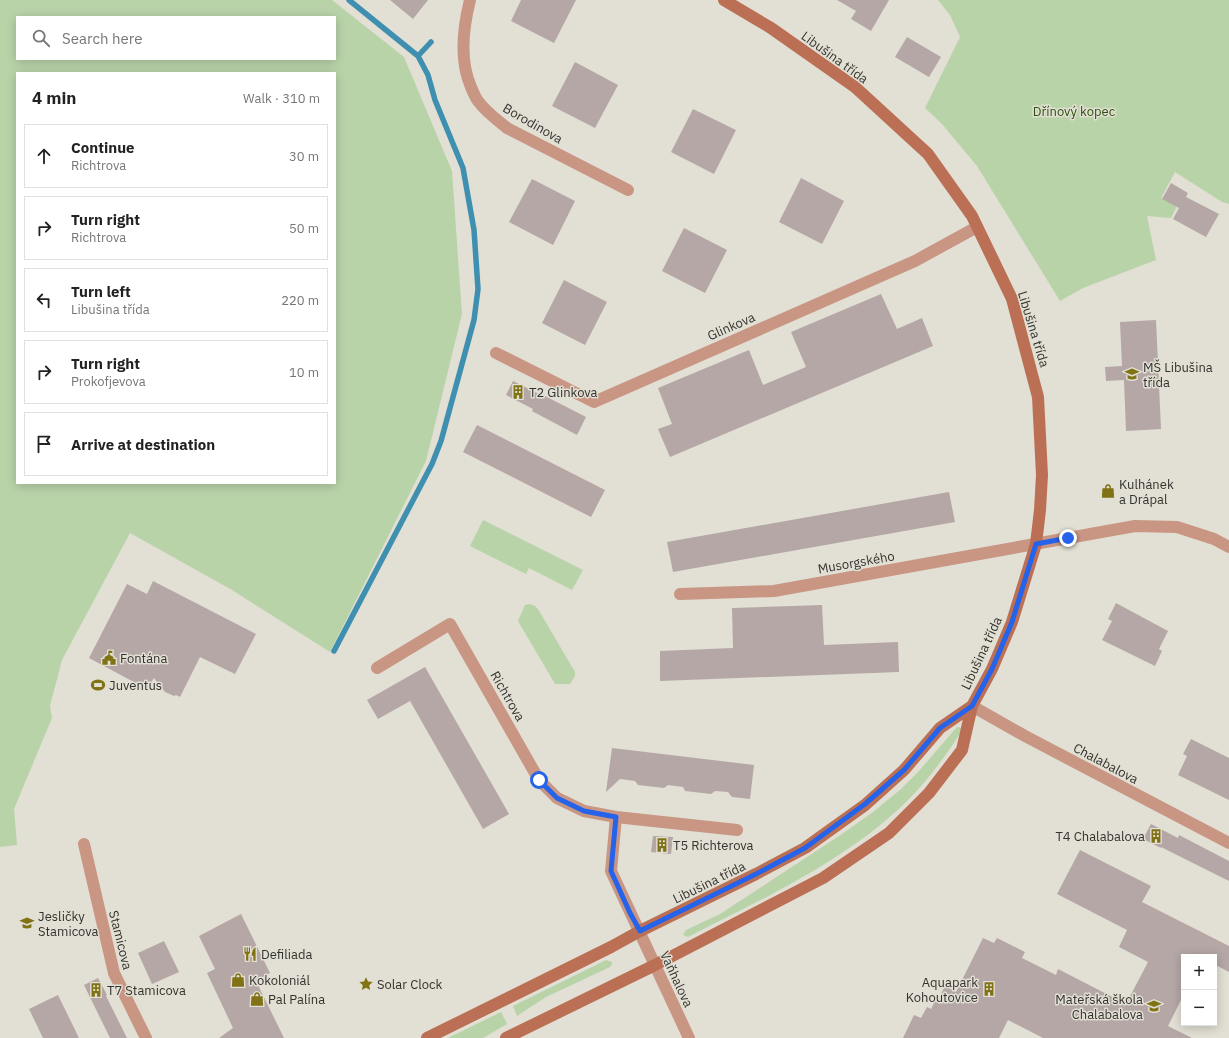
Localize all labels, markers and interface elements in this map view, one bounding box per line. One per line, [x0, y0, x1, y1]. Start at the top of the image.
search box [16, 16, 336, 60]
icon: search [30, 27, 52, 49]
street label: Libušina třída [798, 27, 872, 87]
text: Search here [62, 29, 142, 48]
text: 4 min [32, 87, 76, 109]
text: Walk · 310 m [243, 90, 320, 107]
street label: Borodinova [500, 99, 566, 147]
park label: Dřínový kopec [1033, 103, 1116, 120]
text: Continue [71, 138, 135, 157]
icon: ahead [33, 145, 55, 167]
text: 30 m [289, 148, 319, 165]
text: Richtrova [71, 157, 126, 174]
text: Turn right [71, 210, 140, 229]
icon: right [33, 217, 55, 239]
text: 50 m [289, 220, 319, 237]
text: Richtrova [71, 229, 126, 246]
text: Turn left [71, 282, 131, 301]
icon: left [33, 289, 55, 311]
street label: Libušina třída [1014, 289, 1053, 369]
text: 220 m [281, 292, 319, 309]
text: Libušina třída [71, 301, 150, 318]
street label: Glinkova [705, 308, 758, 344]
text: Turn right [71, 354, 140, 373]
place label: MŠ Libušina třída [1143, 359, 1213, 391]
icon: right [33, 361, 55, 383]
text: 10 m [289, 364, 319, 381]
school or university icon: MŠ Libušina třída [1124, 366, 1140, 382]
text: Prokofjevova [71, 373, 146, 390]
building icon: T2 Glinkova [510, 384, 526, 400]
place label: T2 Glinkova [529, 384, 598, 401]
icon: arrive [33, 433, 55, 455]
text: Arrive at destination [71, 435, 215, 454]
place label: Kulhánek a Drápal [1119, 476, 1174, 508]
shop icon: Kulhánek a Drápal [1100, 483, 1116, 499]
route end [1059, 529, 1077, 547]
street label: Musorgského [816, 547, 896, 578]
street label: Libušina třída [957, 614, 1006, 692]
public building icon: Fontána [101, 650, 117, 666]
place label: Fontána [120, 650, 167, 667]
street label: Richtrova [486, 668, 529, 724]
sports icon: Juventus [90, 677, 106, 693]
place label: Juventus [109, 677, 162, 694]
street label: Chalabalova [1070, 739, 1141, 788]
route start [530, 771, 548, 789]
place label: T4 Chalabalova [1055, 828, 1145, 845]
building icon: T4 Chalabalova [1148, 828, 1164, 844]
building icon: T5 Richterova [654, 837, 670, 853]
place label: T5 Richterova [673, 837, 754, 854]
street label: Libušina třída [670, 858, 748, 907]
place label: Jesličky Stamicova [38, 908, 99, 940]
street label: Stamicova [105, 909, 136, 972]
school or university icon: Jesličky Stamicova [19, 915, 35, 931]
restaurant icon: Defiliada [242, 946, 258, 962]
place label: Defiliada [261, 946, 312, 963]
street label: Vaňhalova [656, 948, 697, 1010]
map controls [1181, 954, 1217, 1026]
button: + [1181, 954, 1217, 990]
shop icon: Kokoloniál [230, 972, 246, 988]
place label: Kokoloniál [249, 972, 310, 989]
place label: Aquapark Kohoutovice [906, 974, 978, 1006]
place icon: Solar Clock [358, 976, 374, 992]
place label: Solar Clock [377, 976, 443, 993]
building icon: Aquapark Kohoutovice [981, 981, 997, 997]
building icon: T7 Stamicova [88, 982, 104, 998]
place label: T7 Stamicova [107, 982, 186, 999]
button: − [1181, 990, 1217, 1026]
shop icon: Pal Palína [249, 991, 265, 1007]
place label: Pal Palína [268, 991, 325, 1008]
place label: Mateřská škola Chalabalova [1055, 991, 1143, 1023]
school or university icon: Mateřská škola Chalabalova [1146, 998, 1162, 1014]

